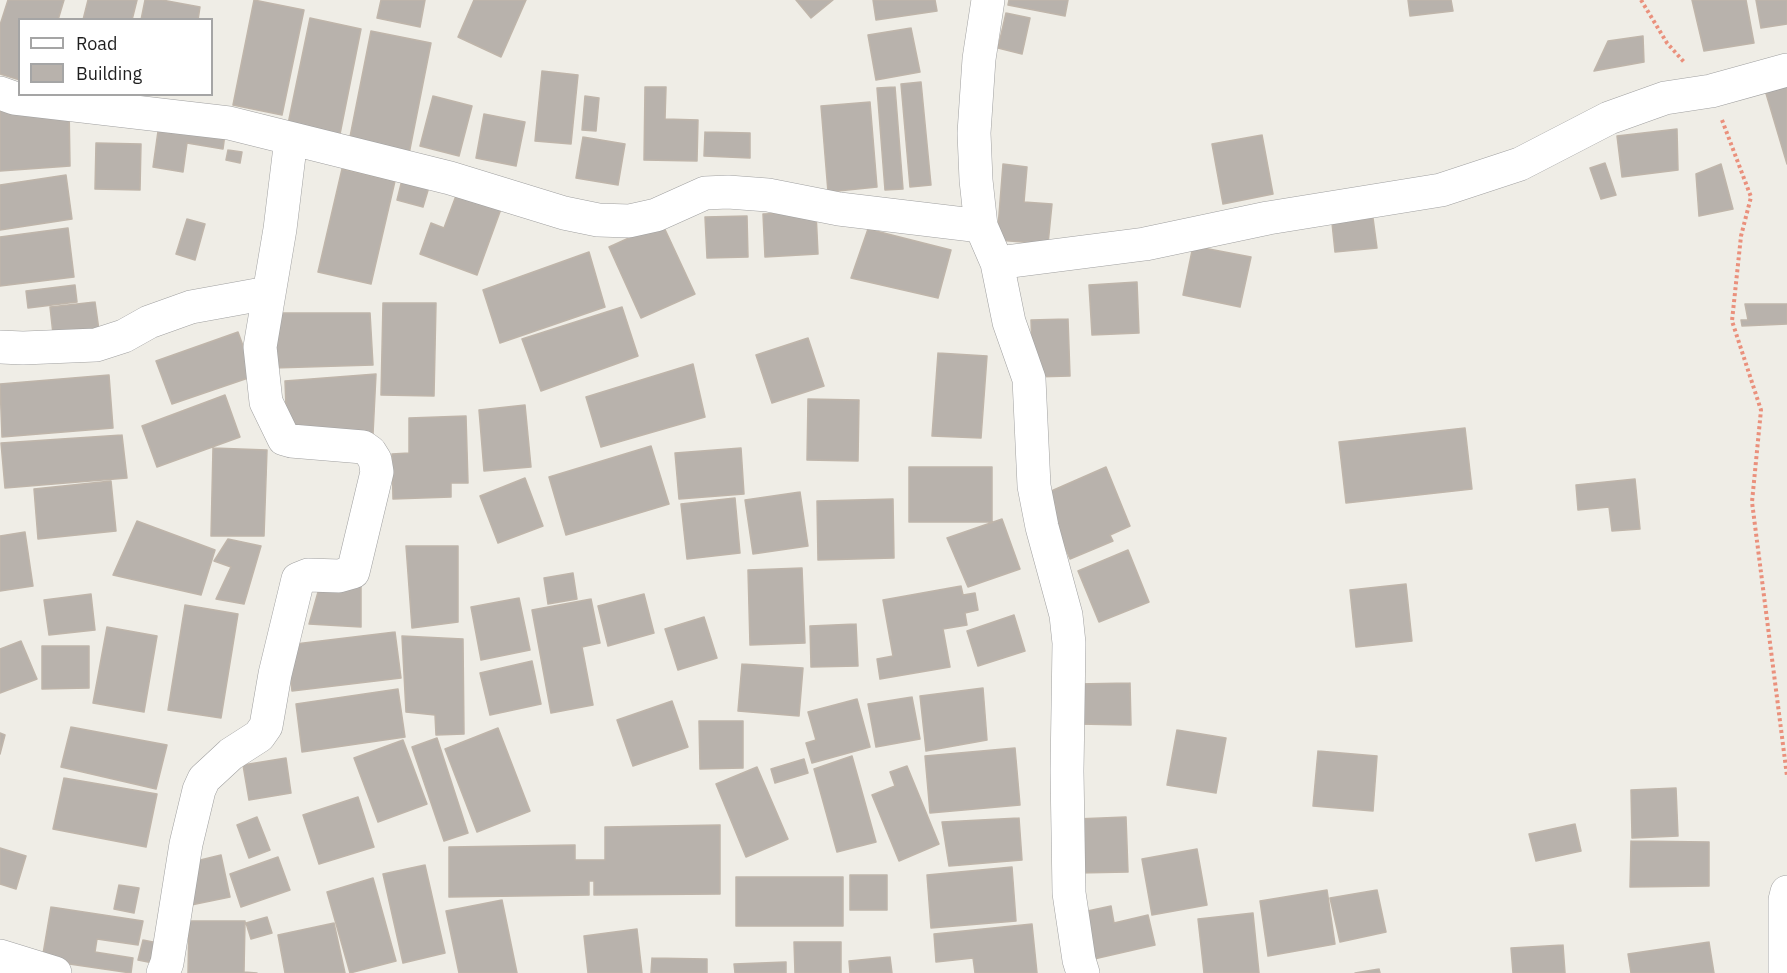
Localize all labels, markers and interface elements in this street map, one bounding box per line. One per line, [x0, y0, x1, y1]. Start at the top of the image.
legend [18, 18, 213, 96]
text: Road [76, 32, 117, 55]
text: Building [76, 62, 142, 85]

